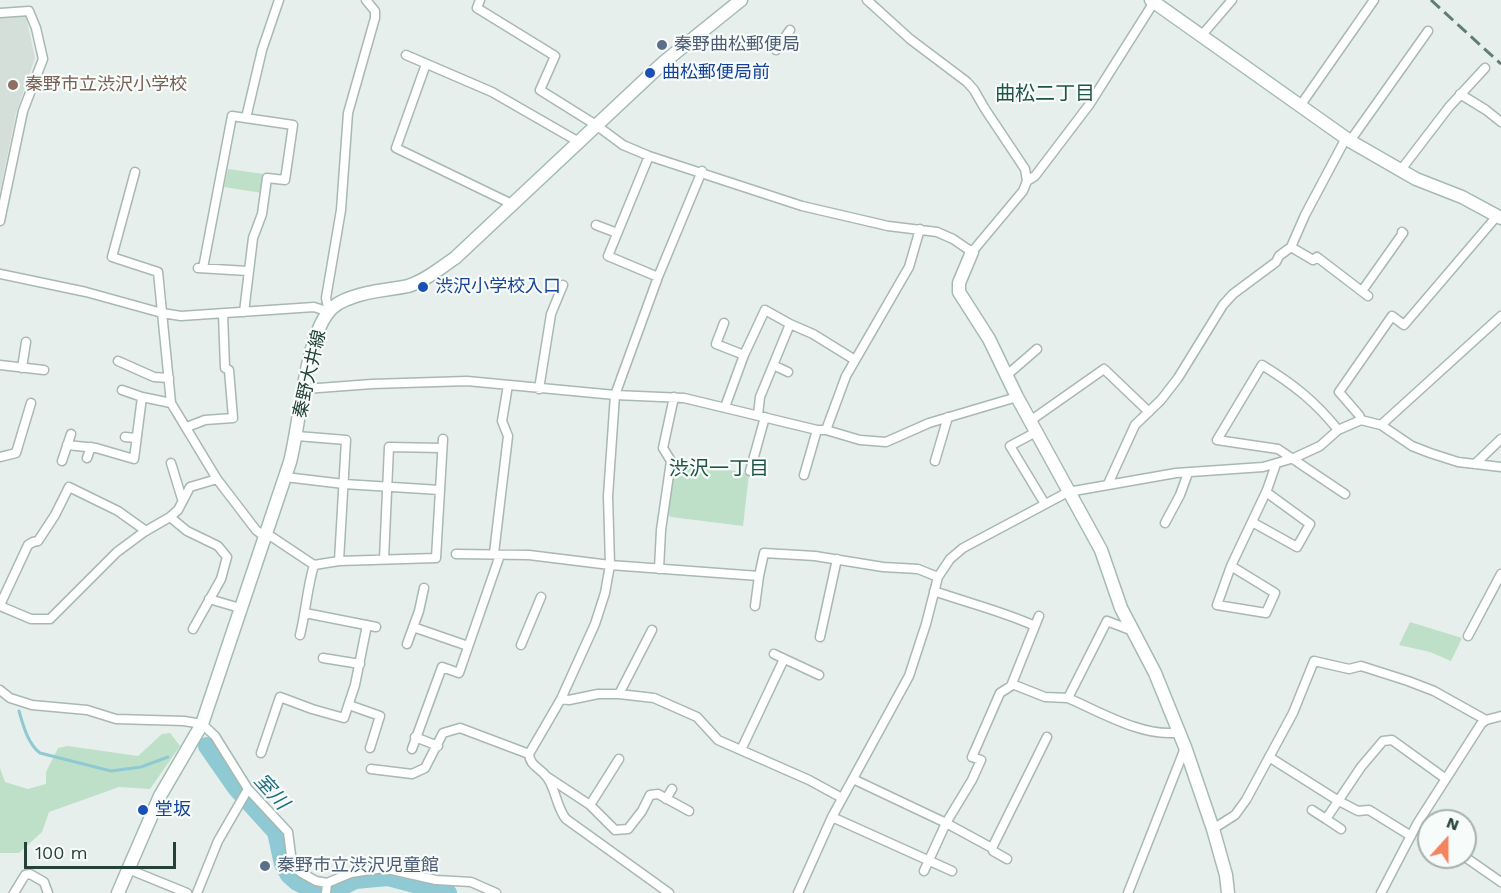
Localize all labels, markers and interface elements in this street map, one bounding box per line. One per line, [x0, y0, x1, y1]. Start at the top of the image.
place label: 秦野曲松郵便局 [674, 34, 800, 56]
marker: 秦野曲松郵便局 [655, 38, 669, 52]
place label: 曲松郵便局前 [662, 62, 770, 84]
marker: 曲松郵便局前 [643, 66, 657, 80]
place label: 秦野市立渋沢小学校 [25, 74, 187, 96]
marker: 秦野市立渋沢小学校 [6, 78, 20, 92]
district label: 曲松二丁目 [995, 82, 1095, 106]
place label: 渋沢小学校入口 [435, 276, 561, 298]
marker: 渋沢小学校入口 [416, 280, 430, 294]
street label: 秦野大井線 [289, 328, 331, 420]
district label: 渋沢一丁目 [669, 457, 769, 481]
water label: 室川 [249, 769, 293, 815]
place label: 堂坂 [155, 799, 191, 821]
marker: 堂坂 [136, 803, 150, 817]
north arrow [1417, 809, 1477, 869]
text: N [1444, 813, 1462, 835]
scale bar [27, 830, 178, 868]
text: 100 m [35, 842, 88, 863]
place label: 秦野市立渋沢児童館 [277, 855, 439, 877]
marker: 秦野市立渋沢児童館 [258, 859, 272, 873]

